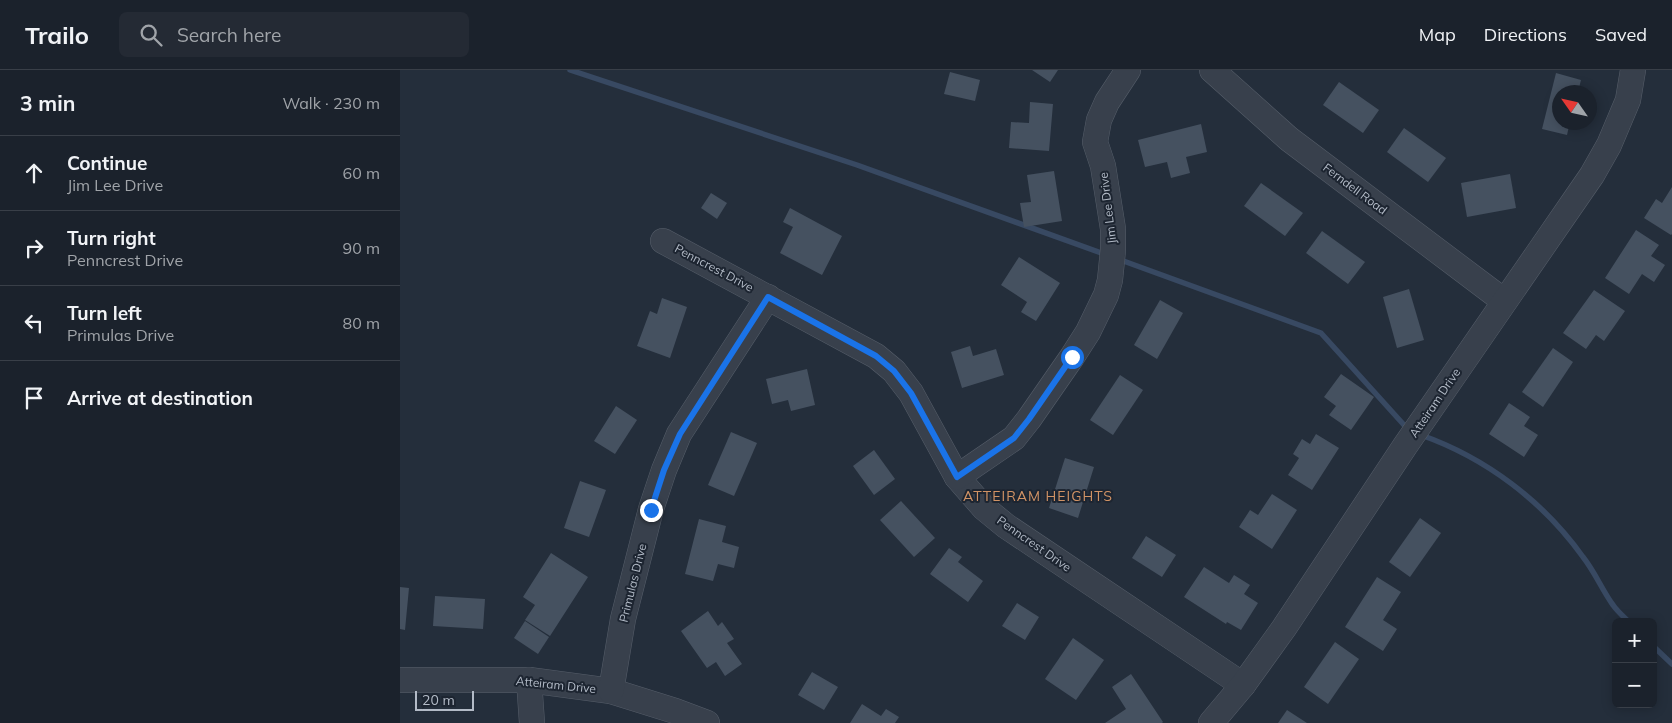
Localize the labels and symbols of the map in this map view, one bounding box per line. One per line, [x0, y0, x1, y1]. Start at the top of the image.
north arrow [1552, 85, 1597, 130]
street label: Ferndell Road [1320, 160, 1390, 218]
street label: Jim Lee Drive [1096, 171, 1119, 245]
street label: Penncrest Drive [672, 240, 756, 295]
route start [1061, 346, 1084, 369]
street label: Atteiram Drive [1406, 365, 1463, 440]
district label: ATTEIRAM HEIGHTS [963, 487, 1113, 505]
route end [640, 499, 663, 522]
street label: Penncrest Drive [994, 512, 1074, 575]
street label: Primulas Drive [616, 542, 650, 624]
street label: Atteiram Drive [515, 673, 597, 696]
scale bar [415, 688, 474, 711]

